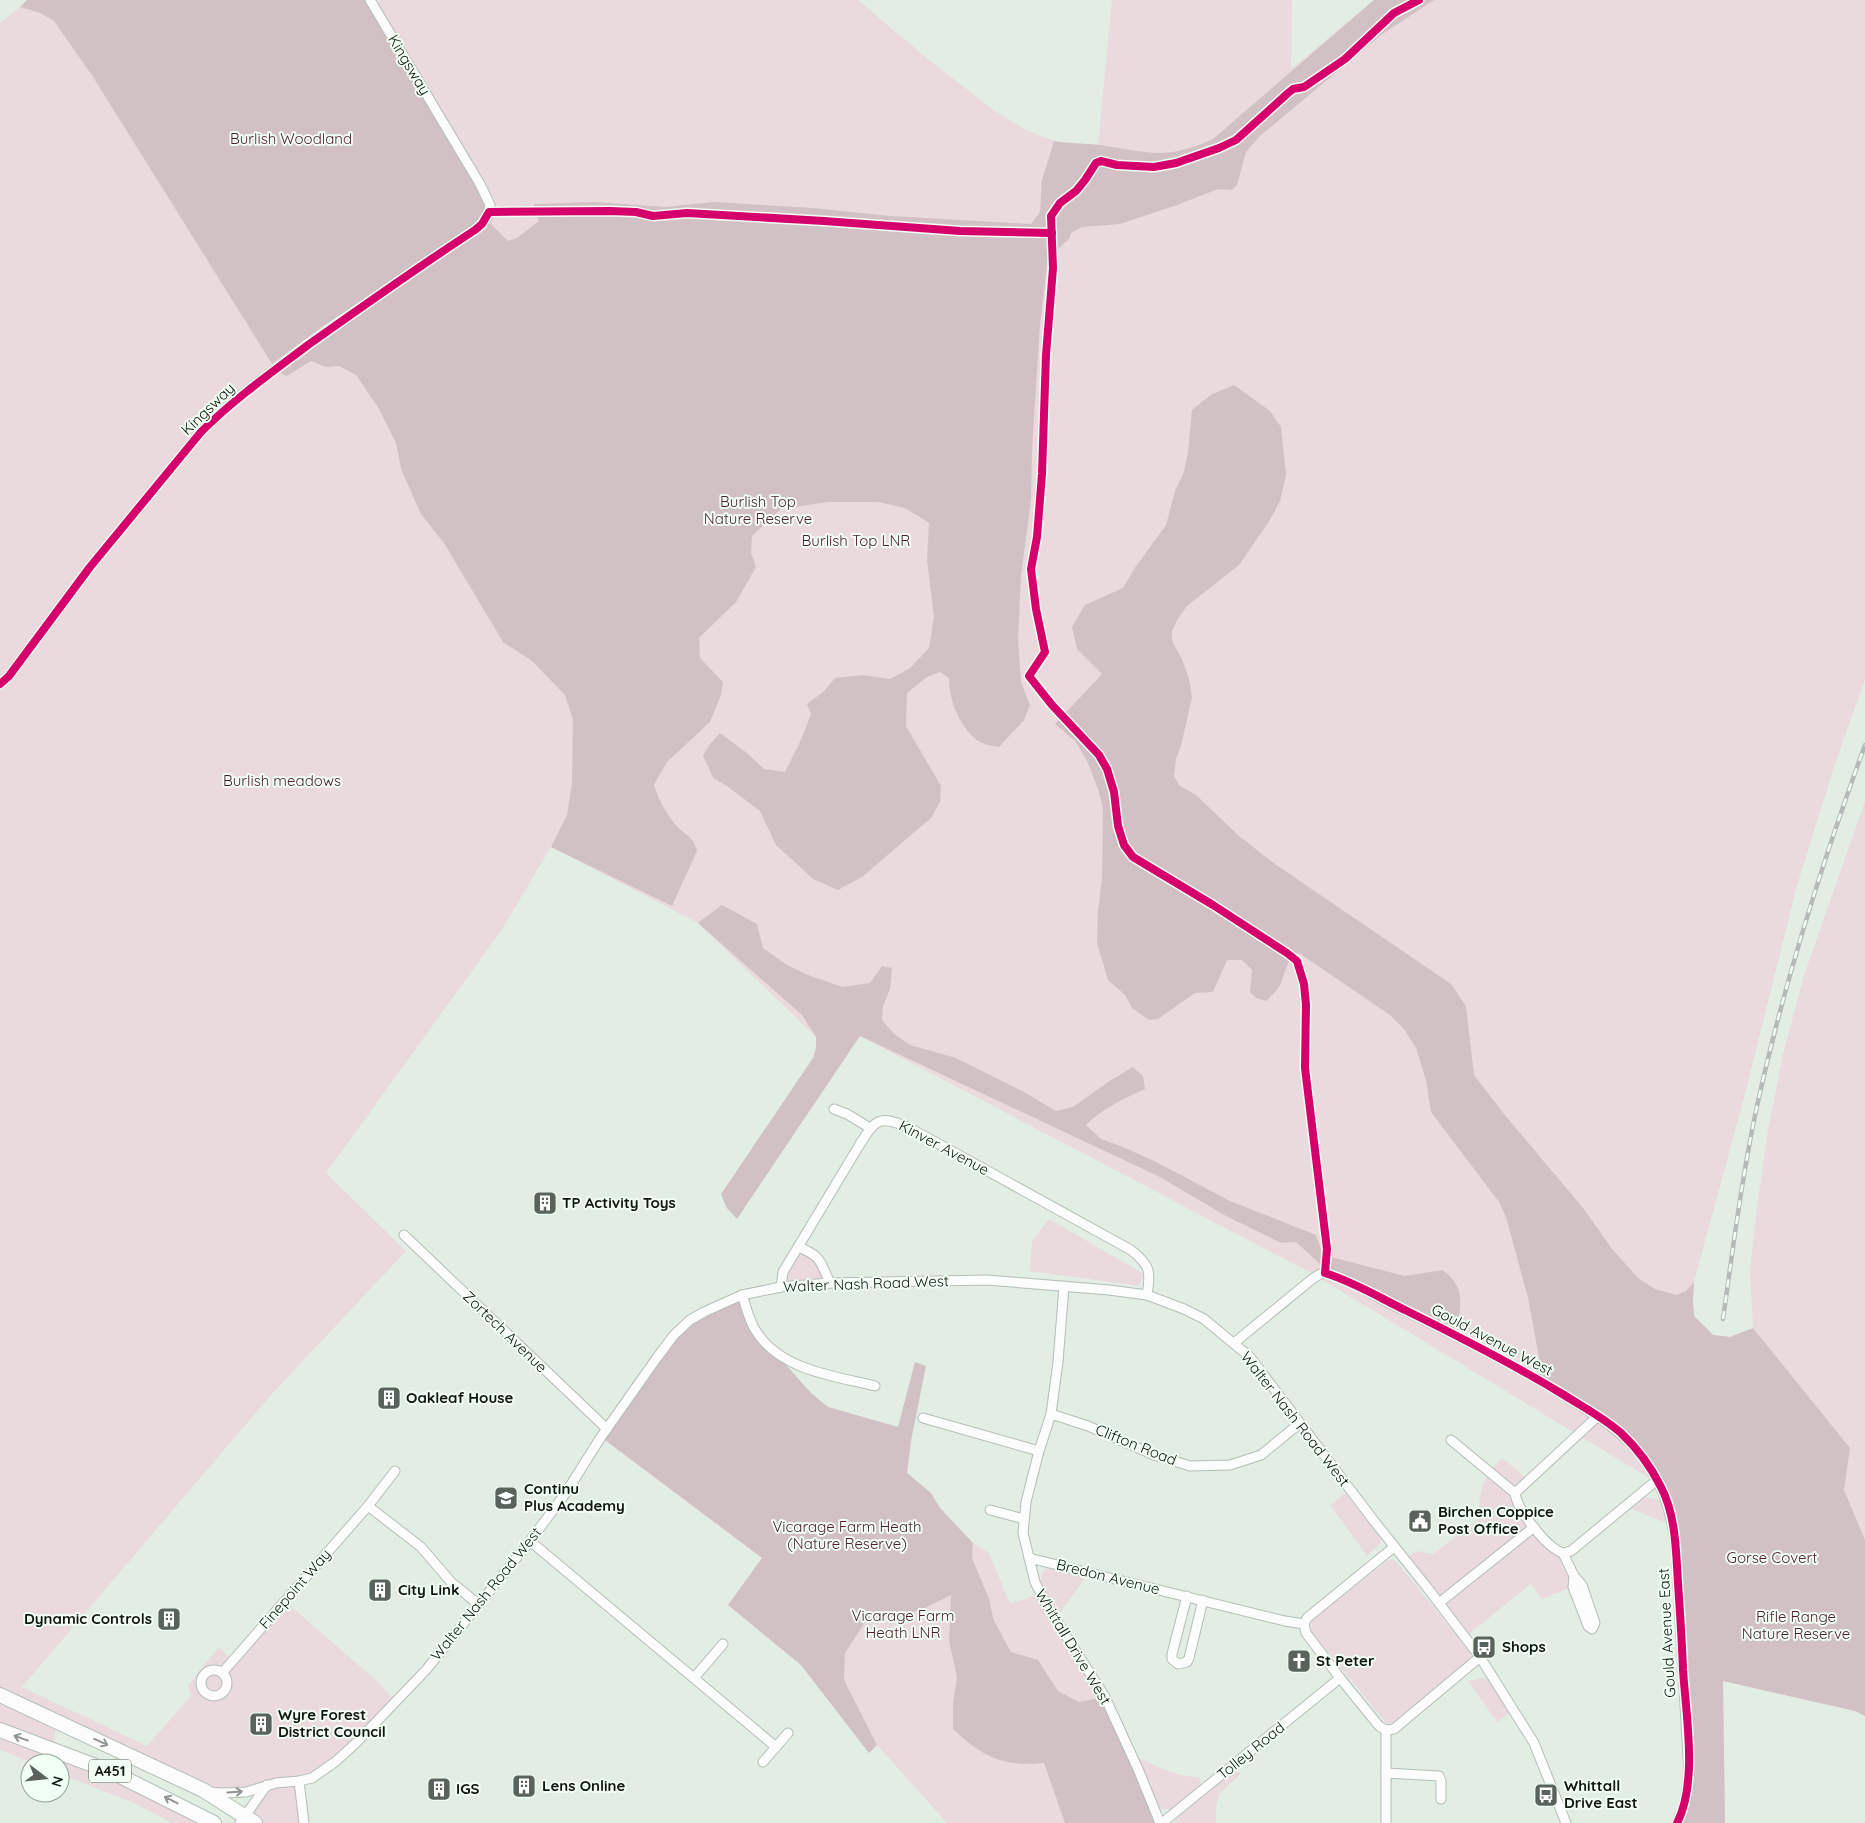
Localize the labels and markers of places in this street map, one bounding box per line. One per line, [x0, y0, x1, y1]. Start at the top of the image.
building icon: TP Activity Toys [532, 1190, 558, 1216]
place label: TP Activity Toys [562, 1193, 676, 1212]
building icon: Oakleaf House [376, 1385, 402, 1411]
place label: Oakleaf House [406, 1388, 513, 1407]
place label: Continu Plus Academy [524, 1479, 625, 1515]
school or university icon: Continu Plus Academy [493, 1485, 519, 1511]
place label: Birchen Coppice Post Office [1438, 1502, 1554, 1538]
public building icon: Birchen Coppice Post Office [1407, 1508, 1433, 1534]
building icon: City Link [367, 1577, 393, 1603]
place label: City Link [398, 1580, 460, 1599]
building icon: Dynamic Controls [156, 1606, 182, 1632]
place label: Dynamic Controls [24, 1609, 152, 1628]
bus stop icon: Shops [1471, 1634, 1497, 1660]
place label: Shops [1502, 1637, 1546, 1656]
church icon: St Peter [1286, 1648, 1312, 1674]
place label: St Peter [1316, 1651, 1375, 1670]
place label: Wyre Forest District Council [278, 1705, 386, 1741]
building icon: Wyre Forest District Council [248, 1711, 274, 1737]
building icon: Lens Online [511, 1773, 537, 1799]
building icon: IGS [426, 1776, 452, 1802]
place label: Lens Online [542, 1776, 626, 1795]
place label: Whittall Drive East [1564, 1776, 1638, 1812]
place label: IGS [456, 1779, 480, 1798]
bus stop icon: Whittall Drive East [1533, 1782, 1559, 1808]

